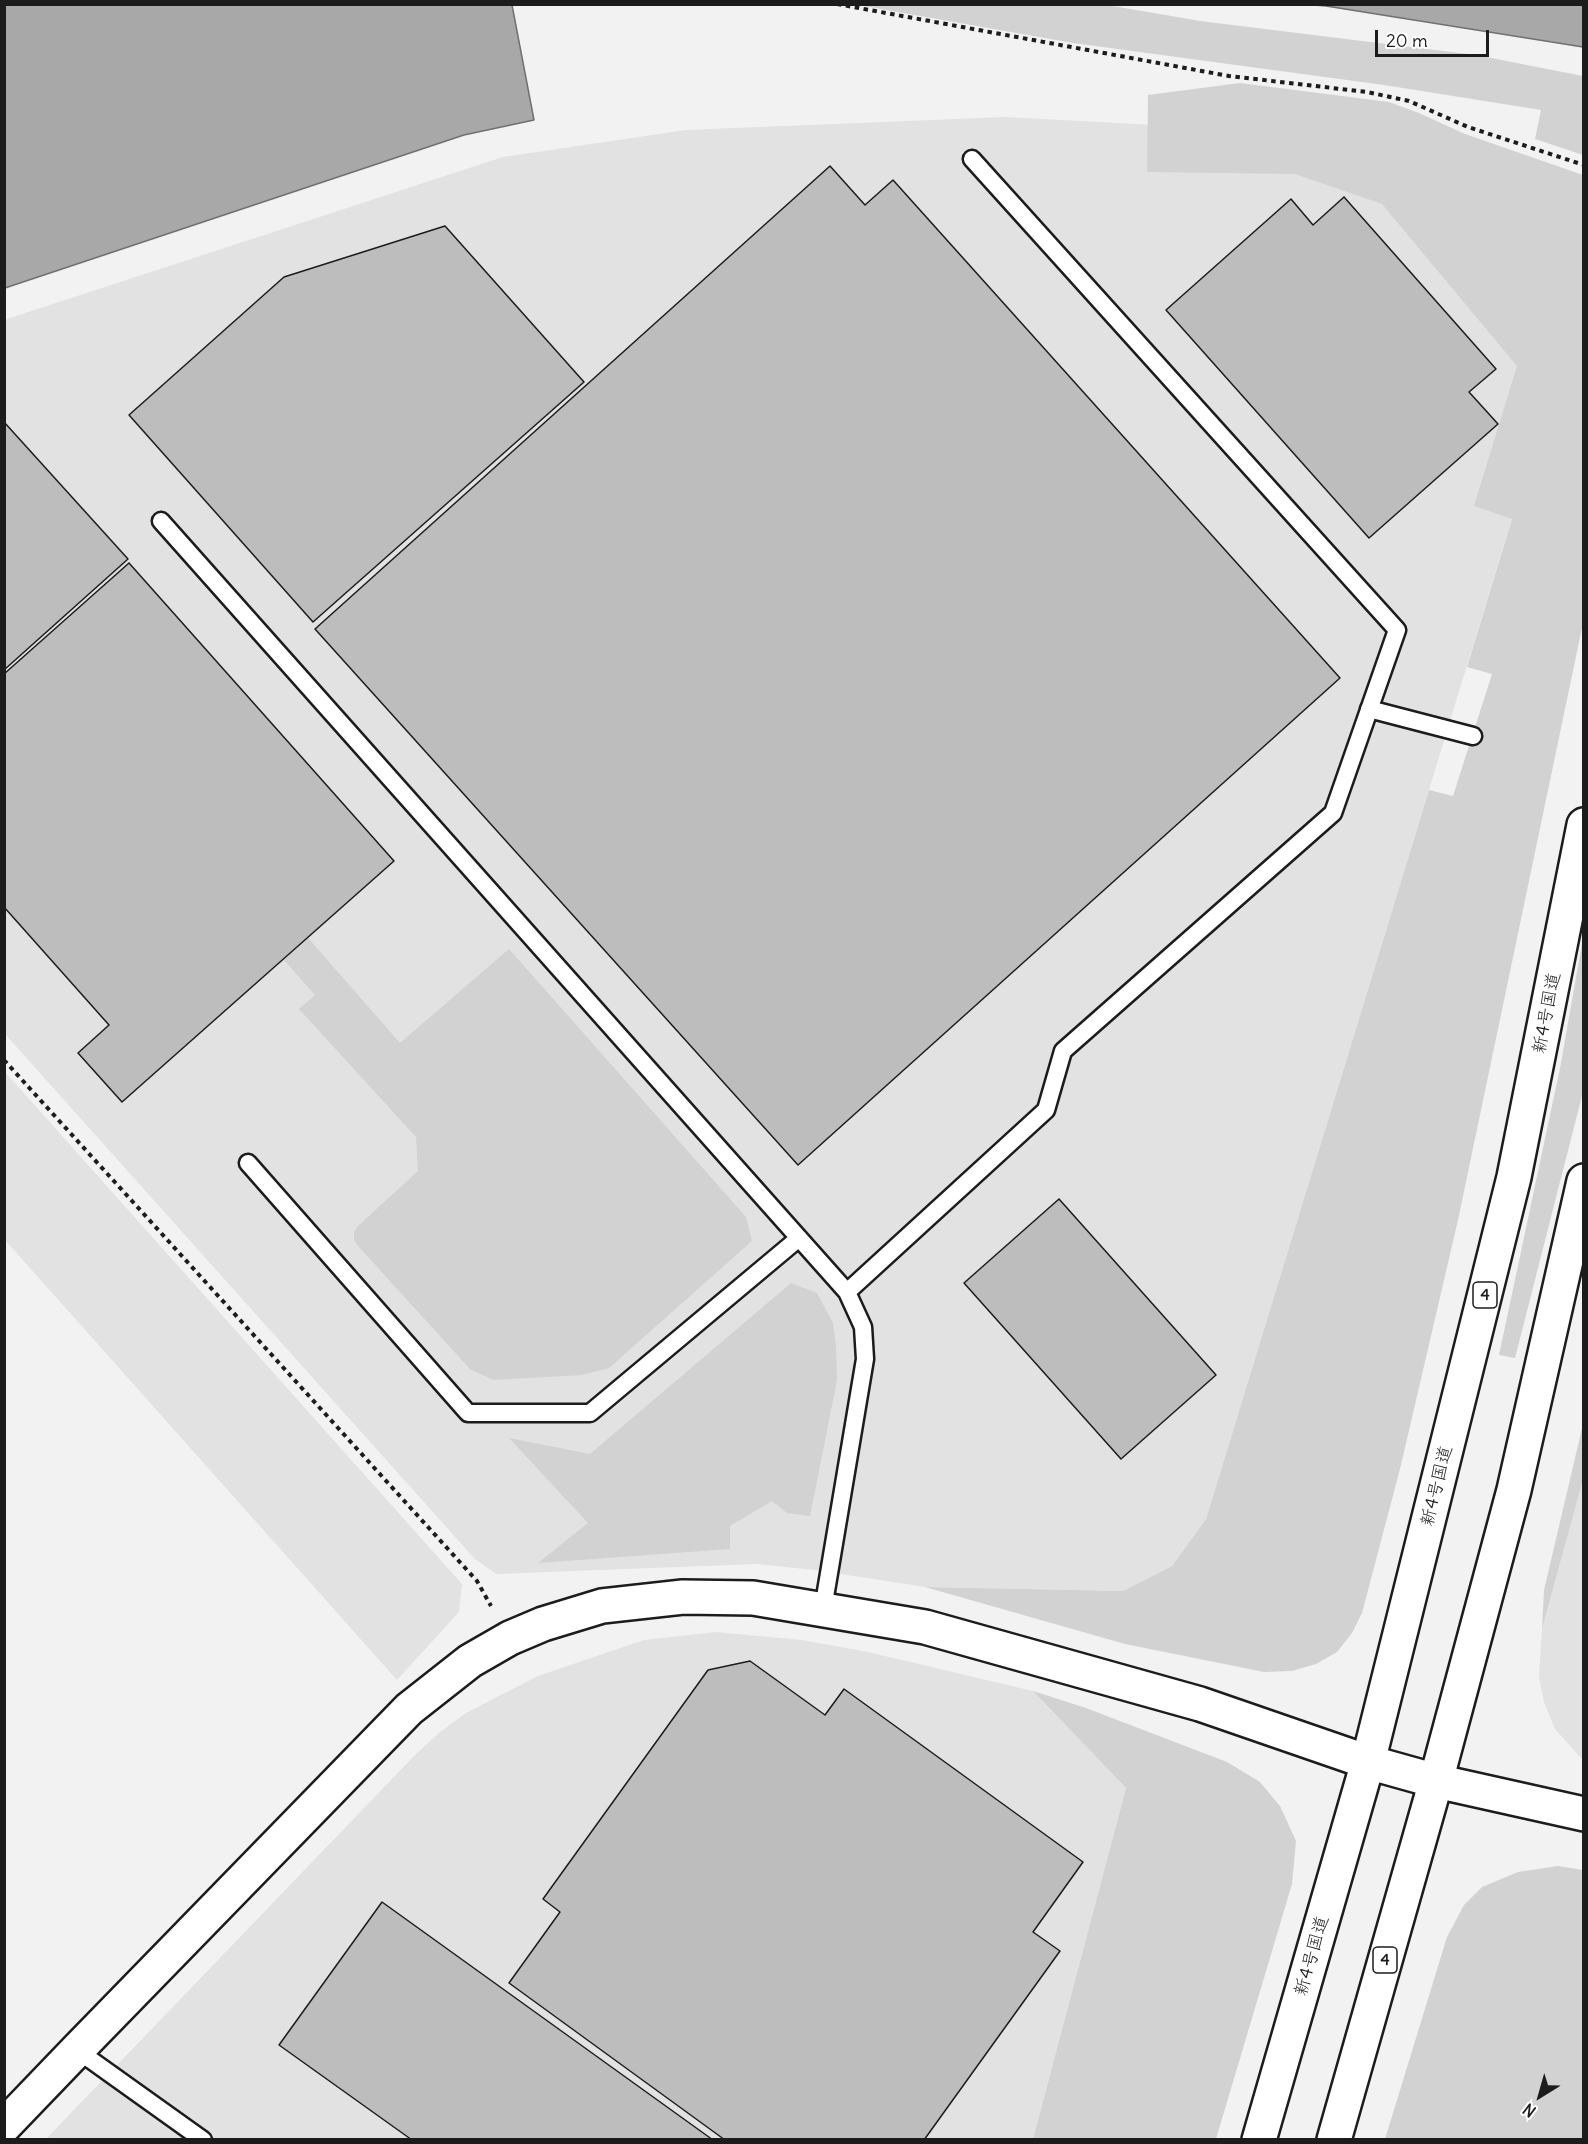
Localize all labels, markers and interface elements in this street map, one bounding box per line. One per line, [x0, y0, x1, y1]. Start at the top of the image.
scale bar [1378, 18, 1492, 56]
text: 20 m [1386, 29, 1428, 52]
street label: 新4号国道 [1529, 970, 1565, 1056]
road number: 4 [1473, 1282, 1497, 1308]
street label: 新4号国道 [1417, 1443, 1457, 1529]
street label: 新4号国道 [1290, 1913, 1334, 1999]
road number: 4 [1373, 1947, 1397, 1973]
north arrow [1510, 2066, 1570, 2126]
text: N [1519, 2099, 1540, 2122]

